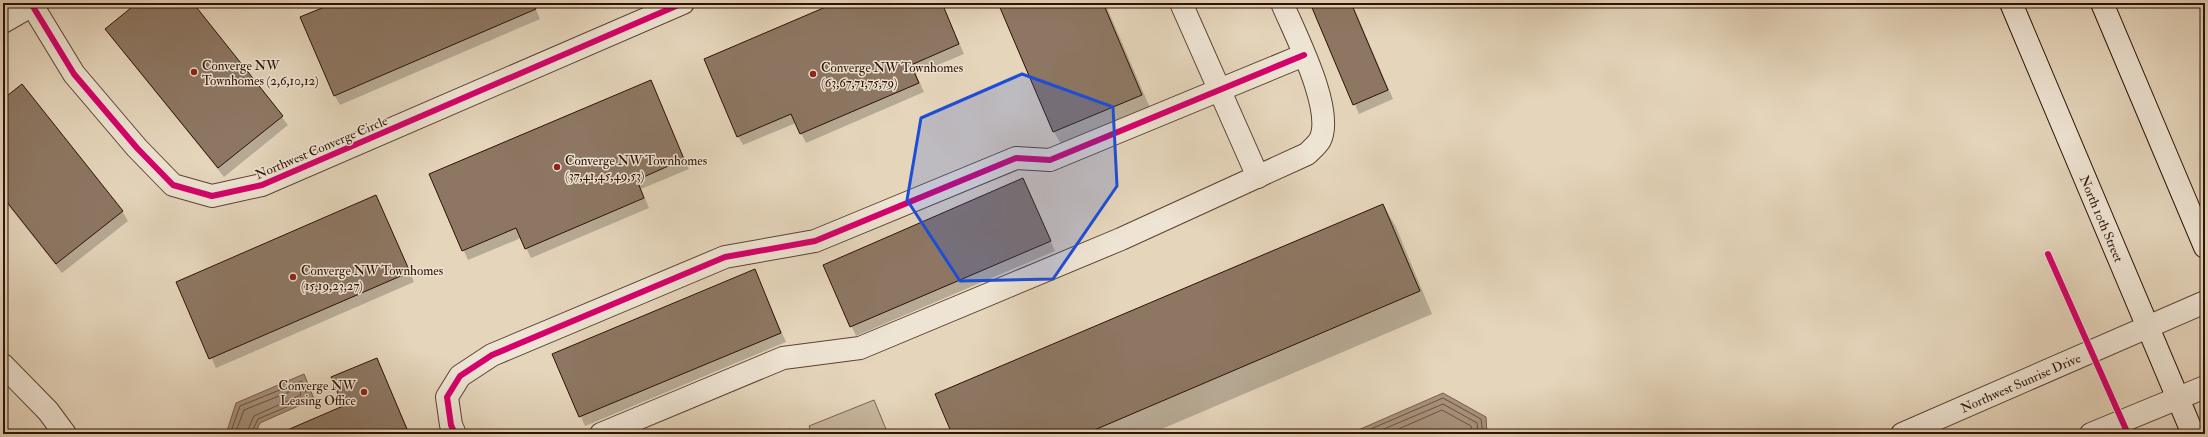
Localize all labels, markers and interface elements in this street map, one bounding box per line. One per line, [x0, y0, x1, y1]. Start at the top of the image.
place label: Converge NW Townhomes (2,6,10,12) [202, 58, 319, 89]
place label: Converge NW Townhomes (63,67,71,75,79) [821, 60, 964, 91]
marker: Converge NW Townhomes (2,6,10,12) [189, 67, 199, 77]
marker: Converge NW Townhomes (63,67,71,75,79) [808, 69, 818, 79]
street label: Northwest Converge Circle [253, 113, 391, 183]
place label: Converge NW Townhomes (37,41,45,49,53) [565, 153, 708, 184]
marker: Converge NW Townhomes (37,41,45,49,53) [552, 162, 562, 172]
street label: North 10th Street [2076, 173, 2126, 265]
place label: Converge NW Townhomes (15,19,23,27) [301, 263, 444, 294]
marker: Converge NW Townhomes (15,19,23,27) [288, 272, 298, 282]
street label: Northwest Sunrise Drive [1958, 350, 2084, 417]
place label: Converge NW Leasing Office [279, 378, 357, 409]
marker: Converge NW Leasing Office [359, 387, 369, 397]

